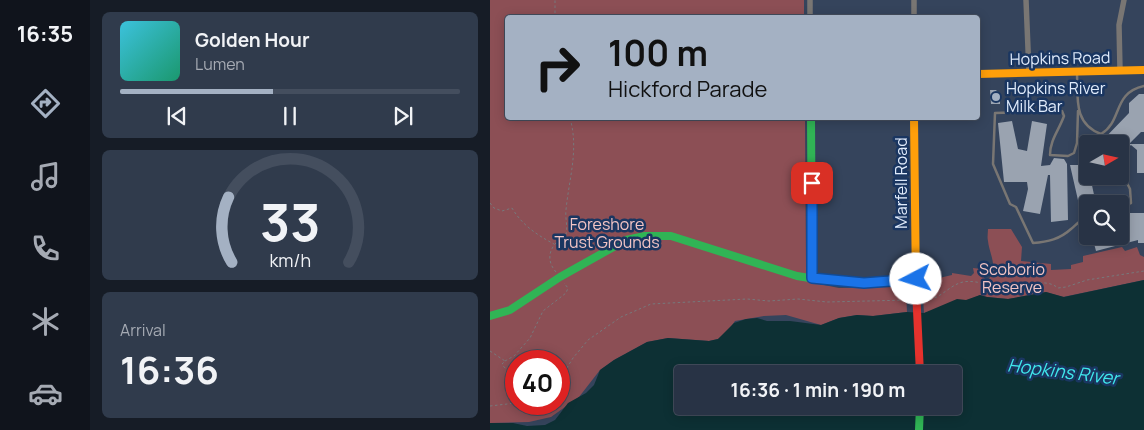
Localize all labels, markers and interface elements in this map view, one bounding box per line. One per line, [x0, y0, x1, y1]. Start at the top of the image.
text: 16:35 [17, 19, 73, 49]
text: Golden Hour [195, 27, 309, 53]
text: 100 m [608, 29, 708, 77]
icon: right [525, 35, 590, 100]
street label: Hopkins Road [1010, 46, 1110, 70]
text: Lumen [195, 53, 245, 75]
text: Hickford Parade [608, 74, 767, 104]
place label: Hopkins River Milk Bar [1006, 77, 1106, 117]
icon: directions [28, 86, 63, 121]
marker: Hopkins River Milk Bar [990, 91, 1002, 103]
icon: previous [163, 102, 191, 130]
icon: pause [276, 102, 304, 130]
icon: next [389, 102, 417, 130]
north arrow [1079, 135, 1129, 185]
map controls [1079, 135, 1129, 245]
street label: Marfell Road [890, 137, 912, 229]
icon: music [28, 159, 63, 194]
pin [791, 162, 833, 204]
icon: arrive [798, 169, 826, 197]
text: 33 [260, 186, 320, 257]
button: search [1079, 195, 1129, 245]
park label: Foreshore Trust Grounds [554, 213, 660, 253]
icon: phone [28, 231, 63, 266]
text: km/h [269, 248, 311, 272]
position arrow [889, 252, 941, 304]
park label: Scoborio Reserve [979, 258, 1045, 298]
icon: climate [28, 304, 63, 339]
text: Arrival [120, 319, 166, 341]
text: 16:36 [120, 343, 219, 395]
speed limit sign: 40 [505, 350, 570, 415]
water label: Hopkins River [1006, 352, 1123, 390]
icon: car [28, 376, 63, 411]
text: 16:36 · 1 min · 190 m [731, 377, 905, 403]

